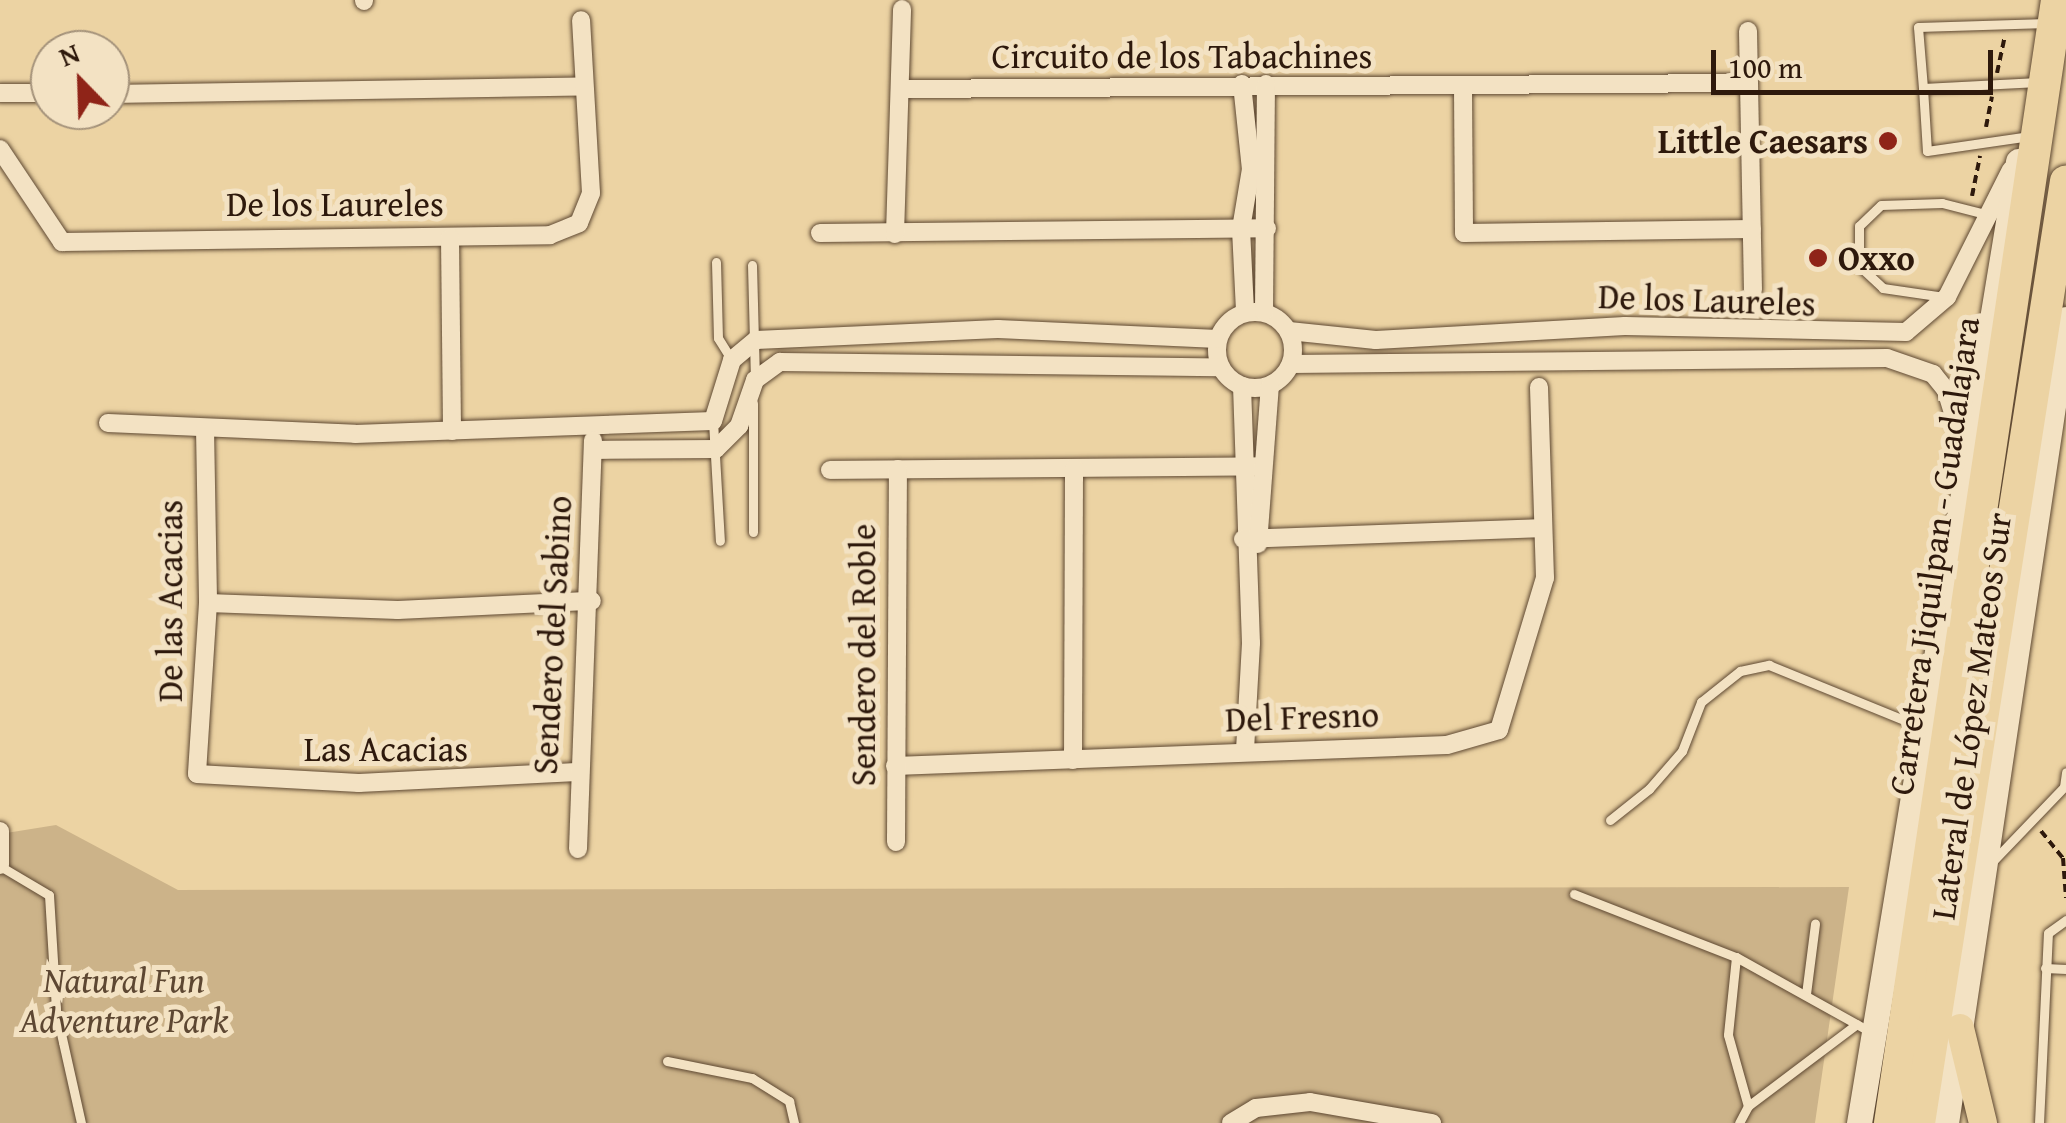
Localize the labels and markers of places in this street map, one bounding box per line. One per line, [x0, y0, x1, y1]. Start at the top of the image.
place label: Little Caesars [1658, 120, 1868, 162]
marker: Little Caesars [1877, 130, 1899, 152]
place label: Oxxo [1838, 237, 1915, 279]
marker: Oxxo [1807, 247, 1829, 269]

